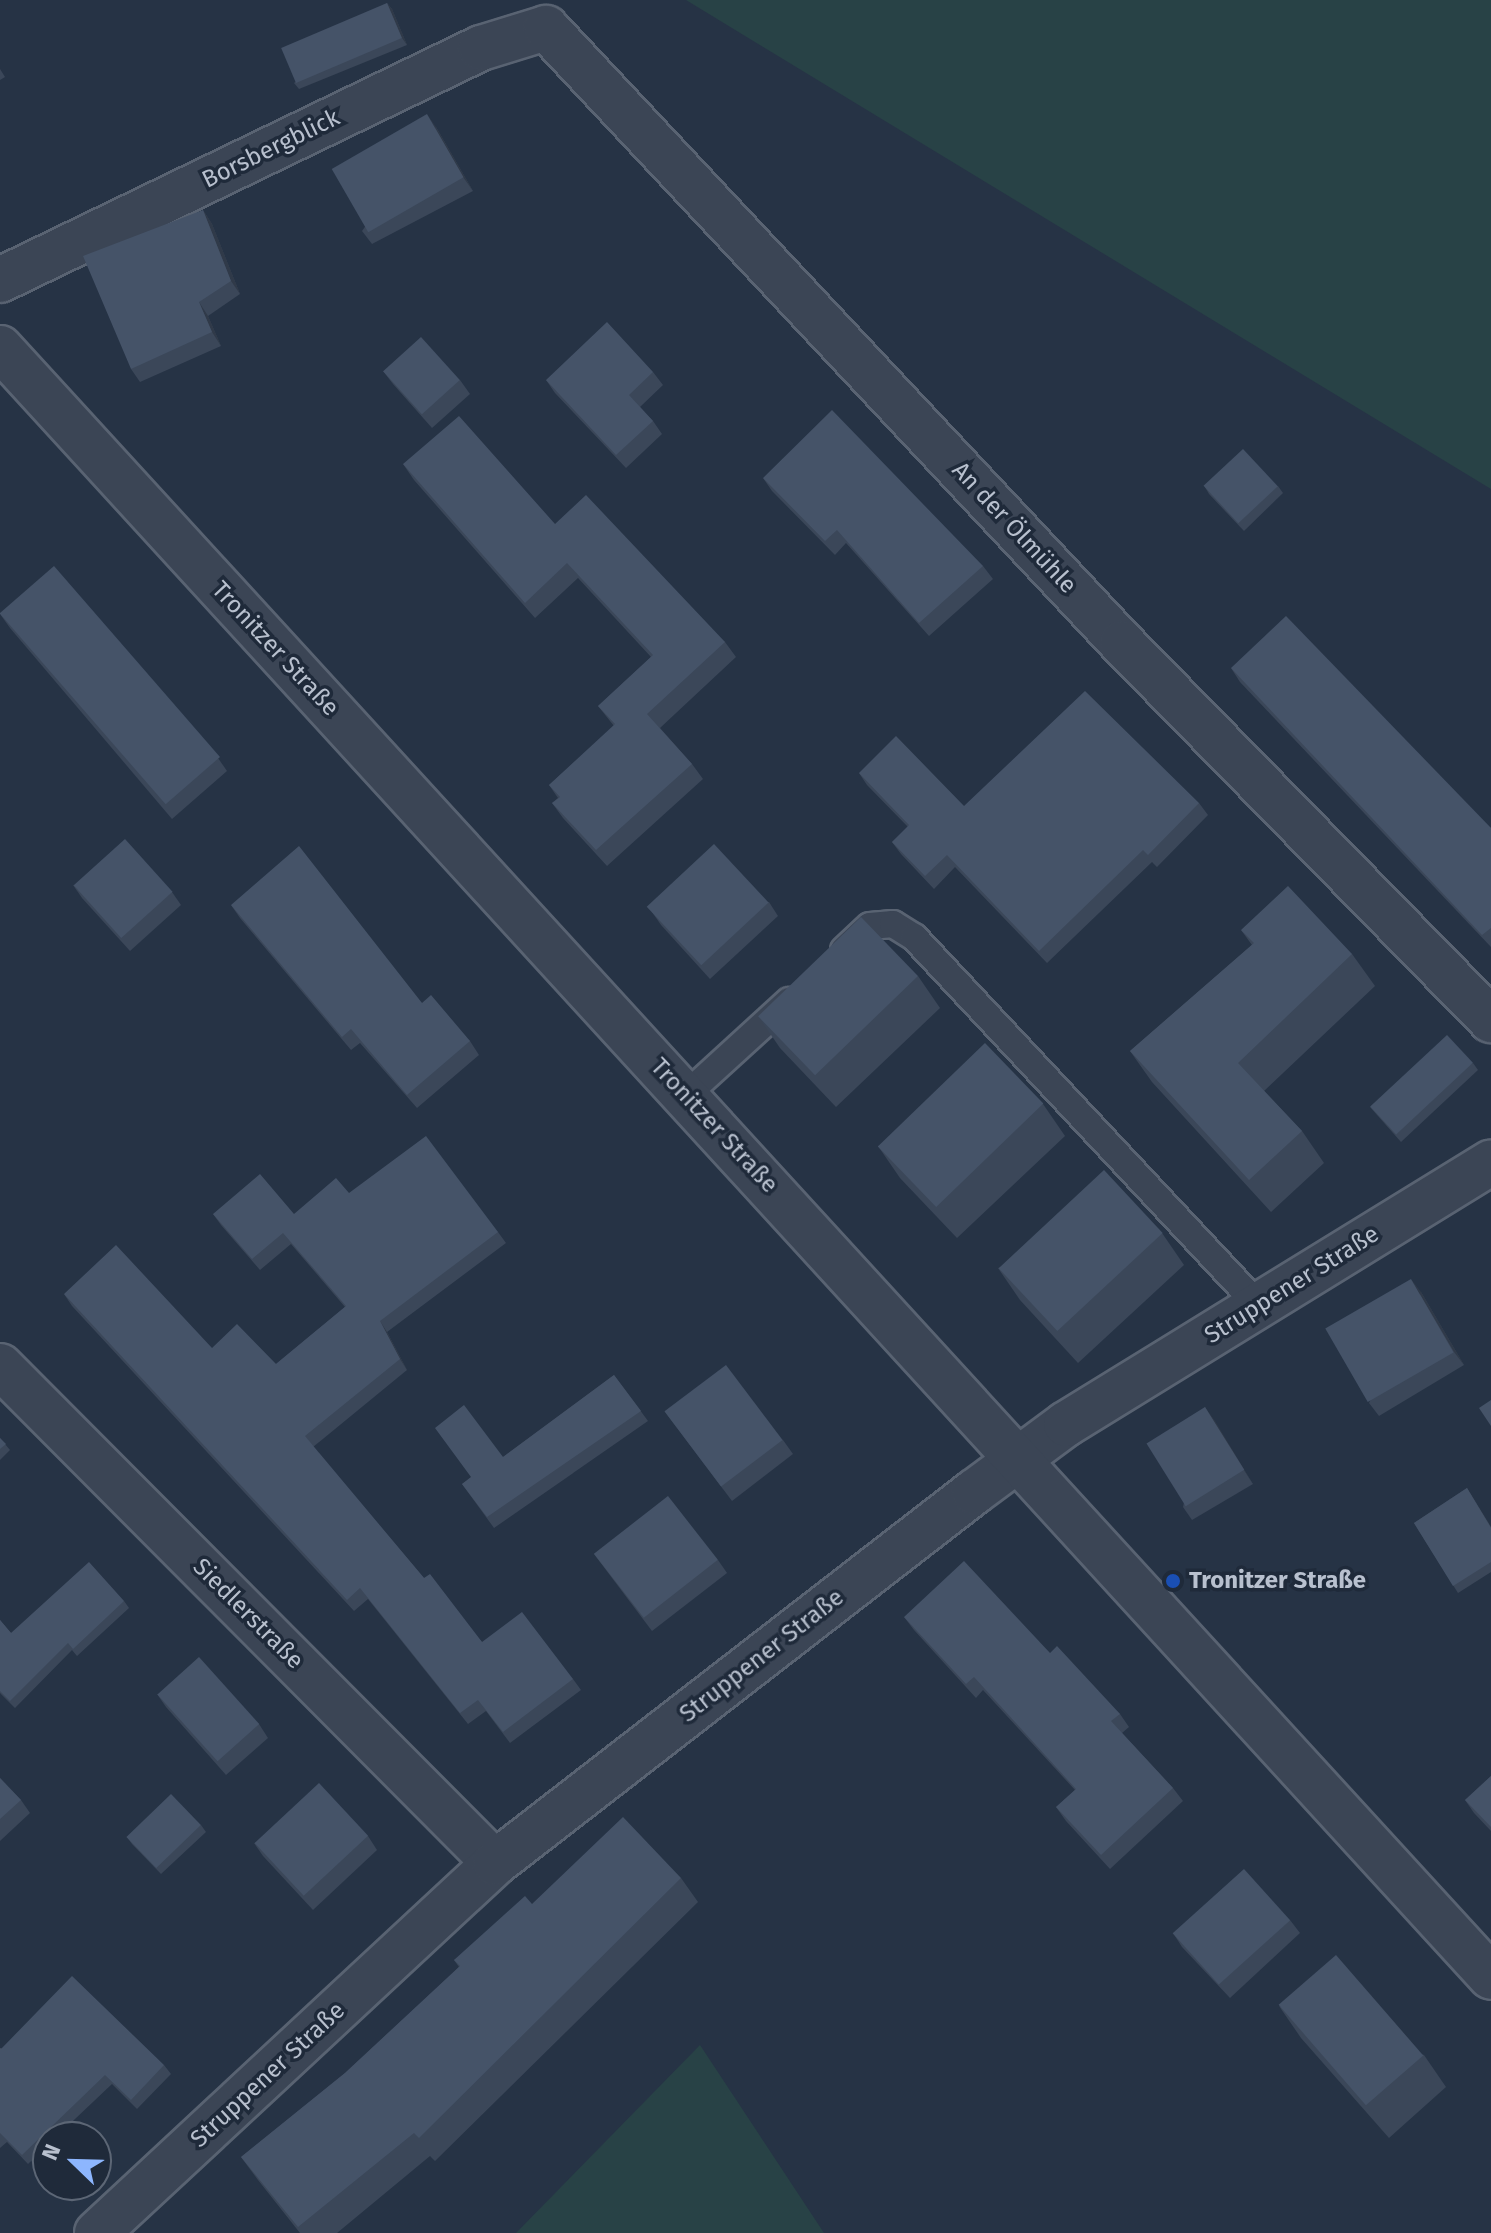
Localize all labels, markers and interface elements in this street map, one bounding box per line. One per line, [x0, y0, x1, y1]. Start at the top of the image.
street label: Borsbergblick [198, 103, 344, 195]
street label: An der Ölmühle [946, 456, 1082, 600]
street label: Tronitzer Straße [205, 576, 345, 722]
street label: Tronitzer Straße [644, 1053, 784, 1199]
street label: Struppener Straße [1200, 1220, 1384, 1350]
street label: Siedlerstraße [187, 1553, 309, 1675]
place label: Tronitzer Straße [1189, 1567, 1366, 1595]
marker: Tronitzer Straße [1164, 1572, 1182, 1590]
street label: Struppener Straße [674, 1583, 850, 1729]
street label: Struppener Straße [185, 1996, 351, 2154]
north arrow [32, 2121, 112, 2201]
text: N [36, 2140, 67, 2164]

